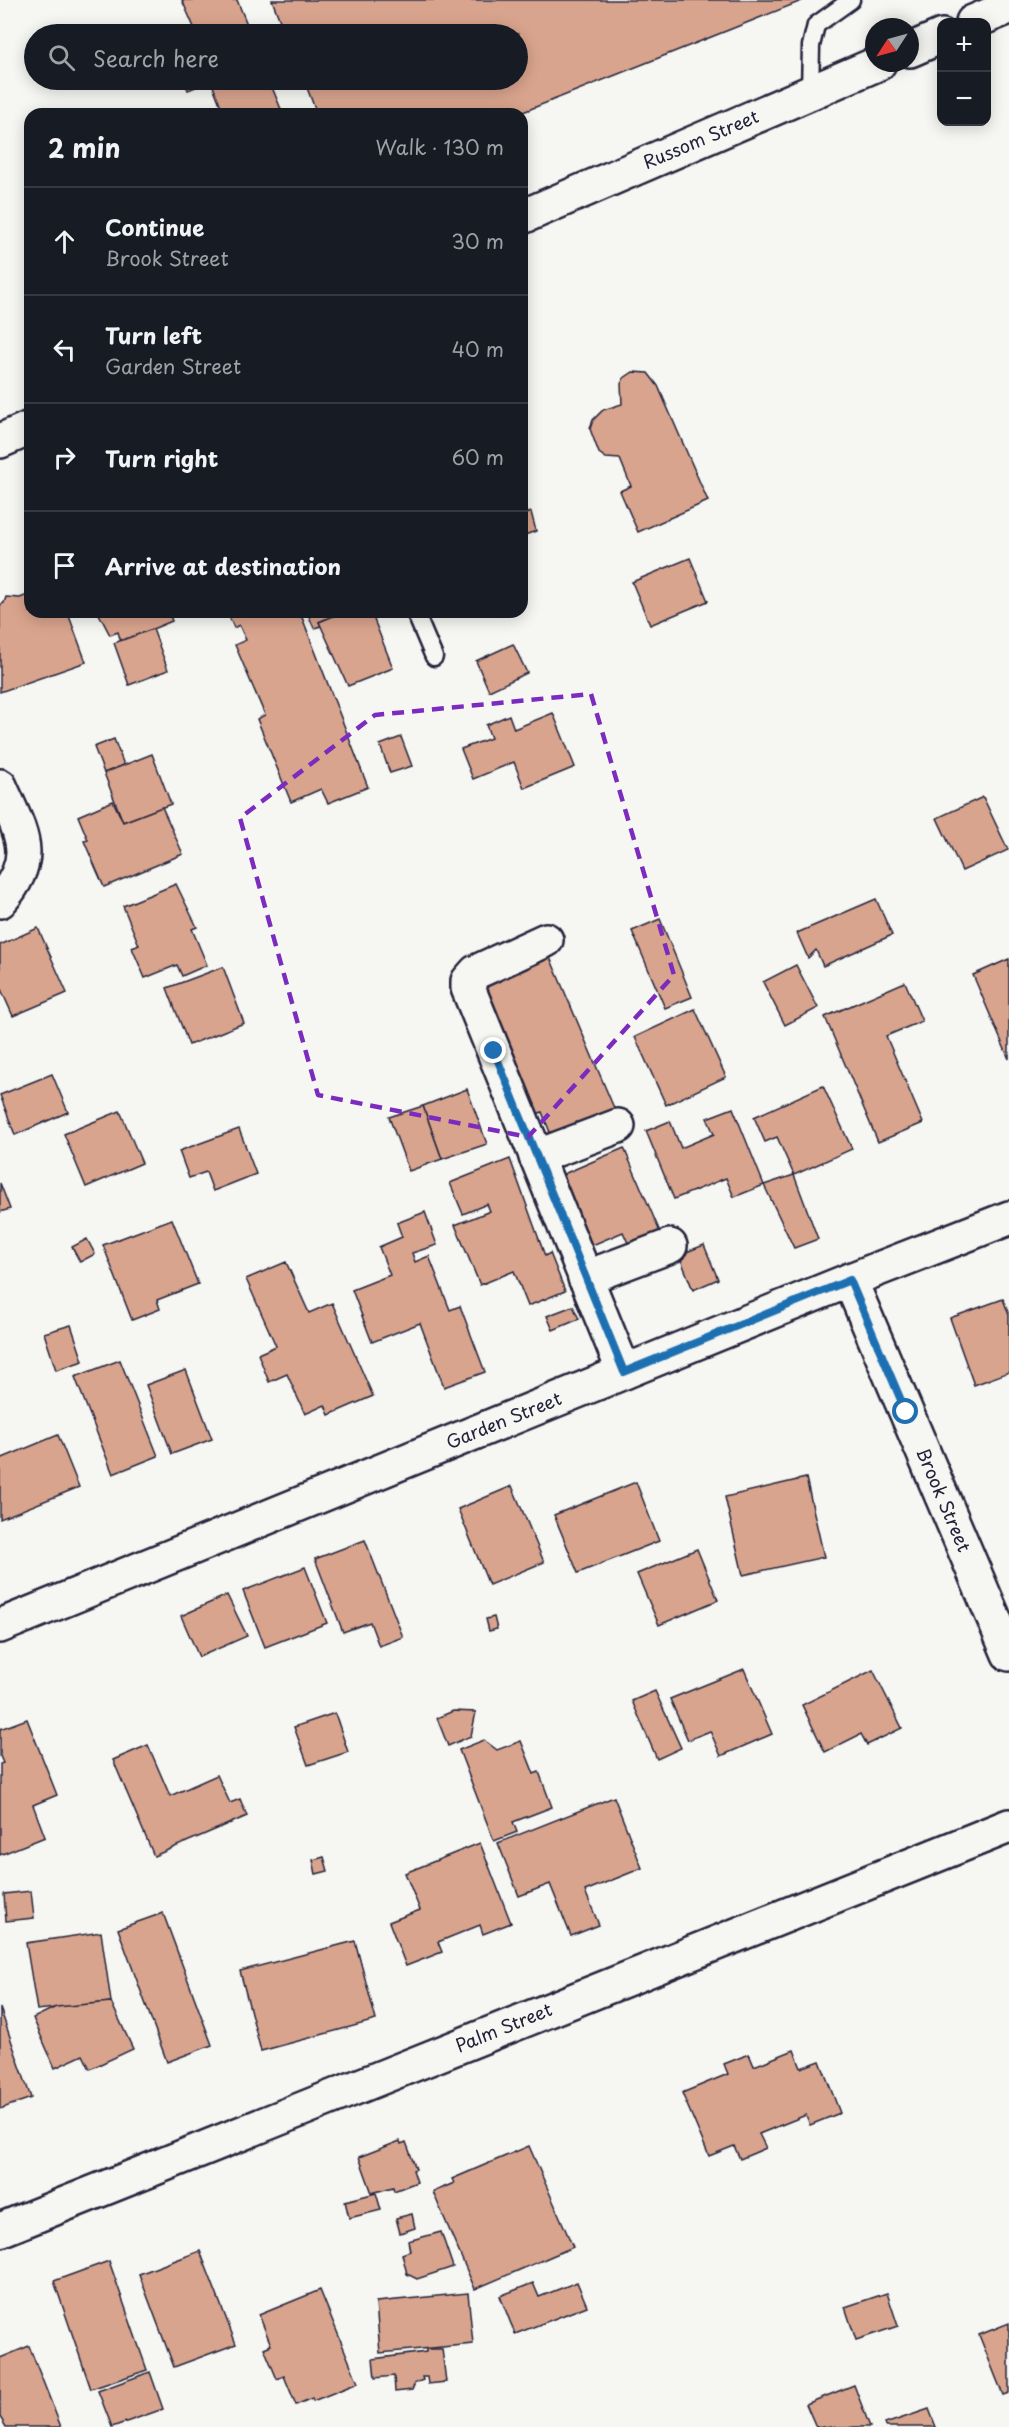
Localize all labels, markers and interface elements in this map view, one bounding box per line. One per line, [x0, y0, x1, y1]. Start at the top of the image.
north arrow [865, 18, 919, 72]
map controls [937, 18, 991, 126]
button: + [937, 18, 991, 72]
search box [24, 24, 528, 90]
icon: search [45, 41, 78, 74]
text: Search here [93, 41, 219, 74]
button: − [937, 72, 991, 126]
street label: Russom Street [638, 102, 763, 175]
text: 2 min [48, 128, 121, 167]
text: Walk · 130 m [376, 132, 504, 162]
text: Continue [105, 210, 204, 243]
icon: ahead [48, 225, 81, 258]
text: 30 m [451, 226, 504, 256]
text: Brook Street [105, 243, 229, 273]
text: Turn left [105, 318, 202, 351]
icon: left [48, 333, 81, 366]
text: 40 m [452, 334, 504, 364]
text: Garden Street [105, 351, 241, 381]
icon: right [48, 441, 81, 474]
text: Turn right [105, 441, 218, 474]
text: 60 m [452, 442, 504, 472]
icon: arrive [48, 549, 81, 582]
text: Arrive at destination [105, 549, 341, 582]
route end [480, 1037, 506, 1063]
street label: Garden Street [442, 1384, 565, 1455]
route start [892, 1398, 918, 1424]
street label: Brook Street [910, 1443, 979, 1556]
street label: Palm Street [451, 1995, 556, 2058]

